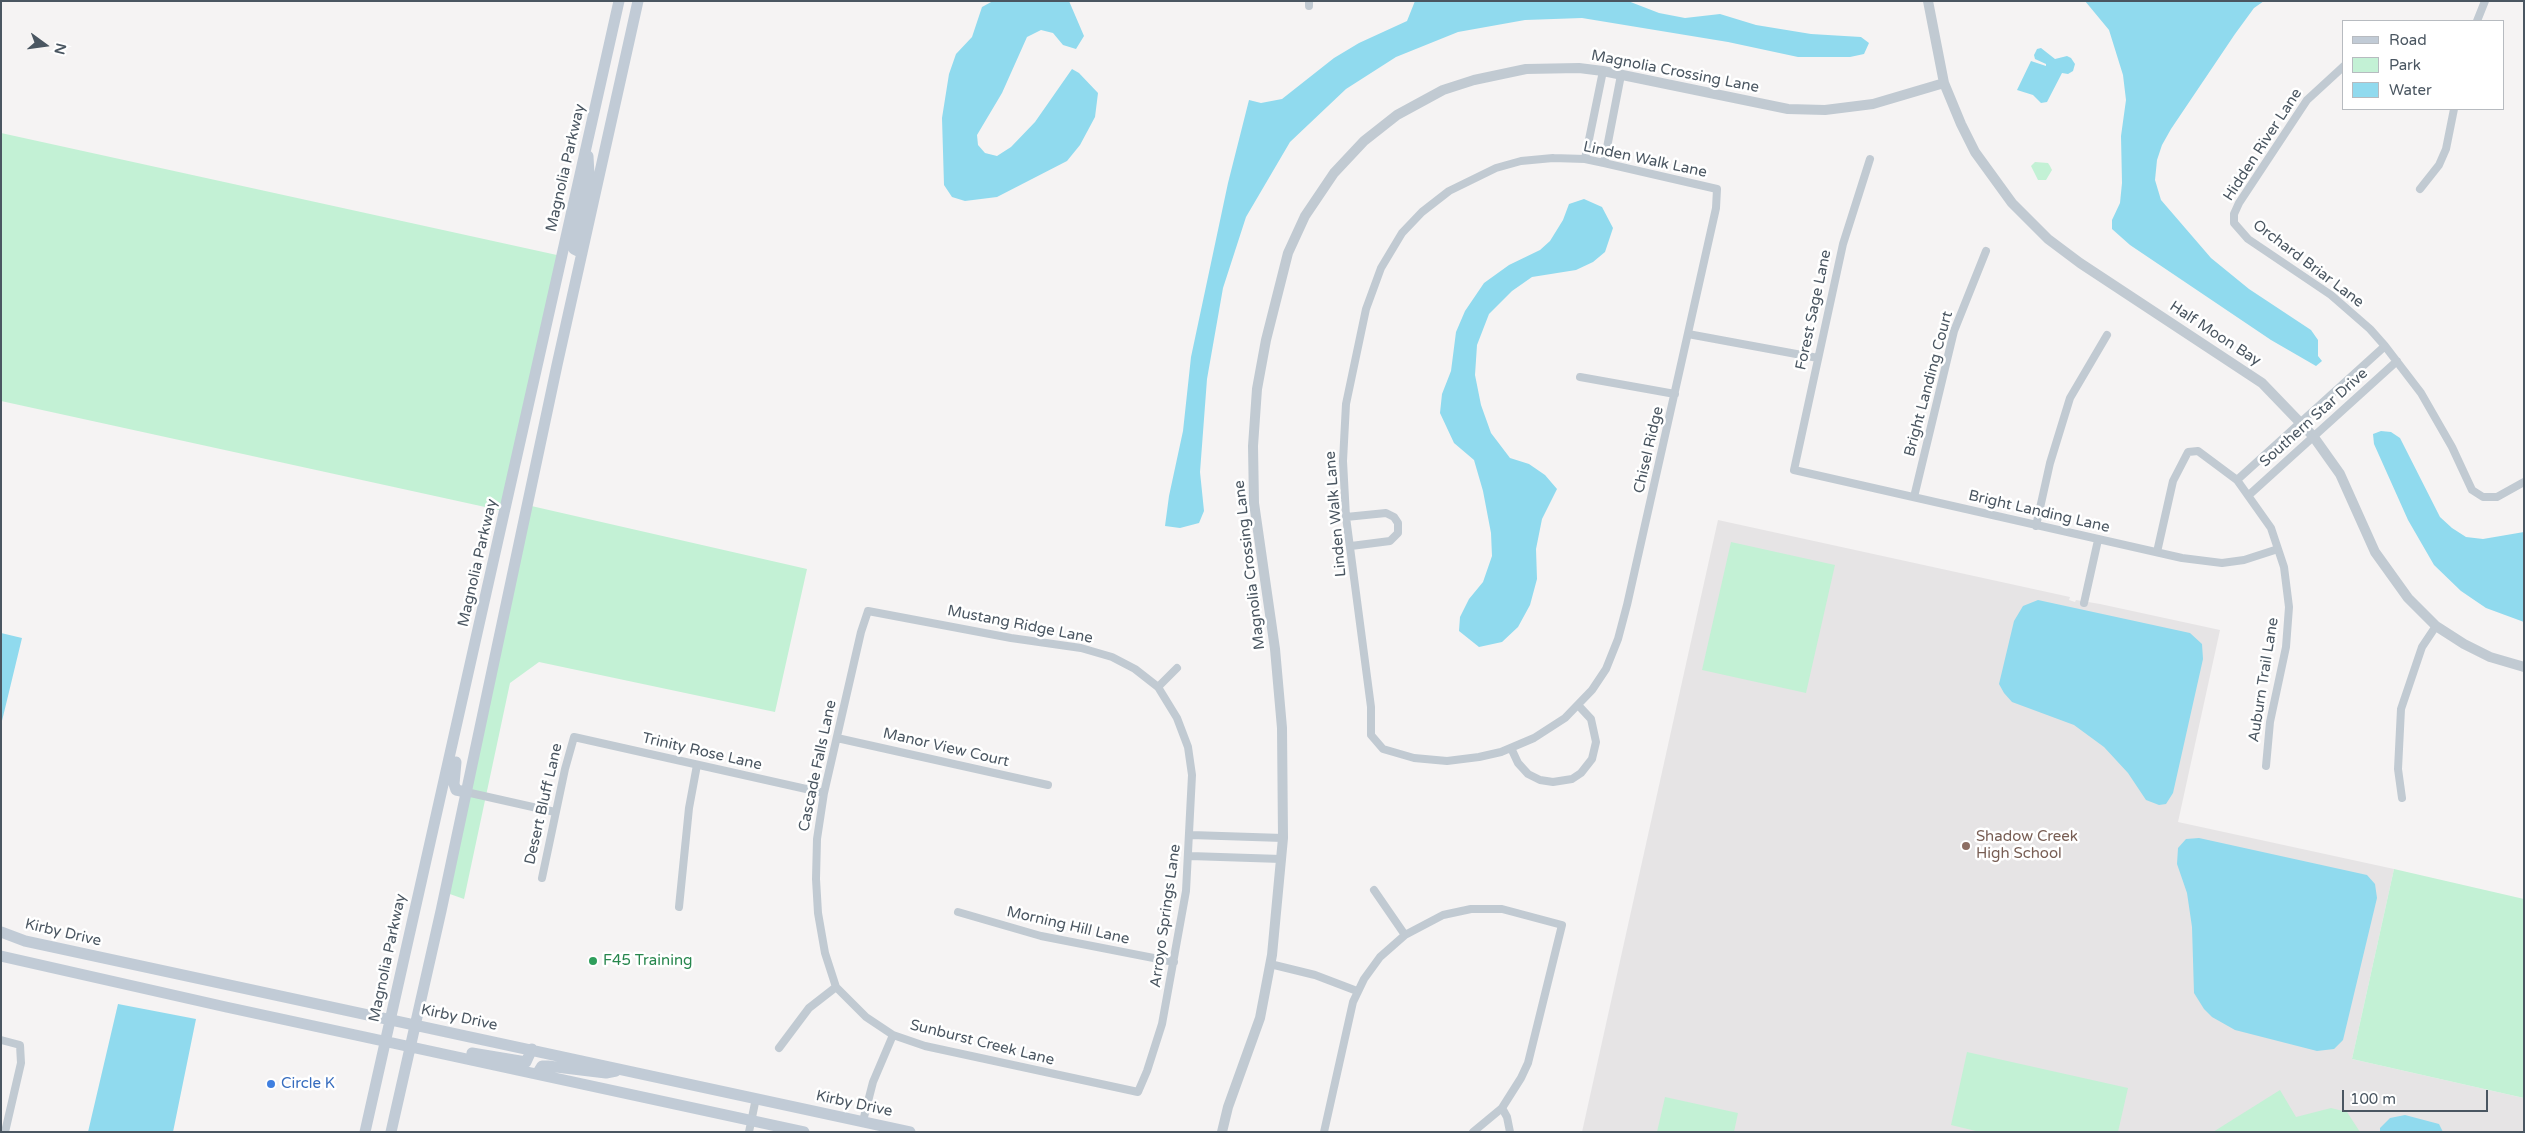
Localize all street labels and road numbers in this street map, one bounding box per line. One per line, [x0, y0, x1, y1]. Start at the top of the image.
street label: Magnolia Crossing Lane [1589, 47, 1761, 97]
street label: Hidden River Lane [2220, 85, 2306, 205]
street label: Magnolia Parkway [543, 102, 589, 234]
street label: Linden Walk Lane [1582, 138, 1708, 182]
street label: Orchard Briar Lane [2249, 216, 2367, 312]
street label: Forest Sage Lane [1792, 248, 1836, 372]
street label: Half Moon Bay [2166, 298, 2264, 370]
street label: Bright Landing Court [1901, 309, 1957, 459]
street label: Southern Star Drive [2256, 365, 2372, 471]
street label: Chisel Ridge [1630, 405, 1668, 495]
street label: Linden Walk Lane [1322, 450, 1350, 578]
street label: Magnolia Crossing Lane [1231, 479, 1269, 651]
street label: Bright Landing Lane [1967, 487, 2111, 537]
street label: Magnolia Parkway [455, 497, 501, 629]
street label: Mustang Ridge Lane [946, 602, 1094, 648]
street label: Auburn Trail Lane [2245, 616, 2283, 744]
street label: Cascade Falls Lane [795, 699, 841, 833]
street label: Manor View Court [881, 725, 1011, 771]
street label: Trinity Rose Lane [640, 729, 764, 775]
street label: Desert Bluff Lane [521, 742, 567, 866]
street label: Arroyo Springs Lane [1147, 843, 1185, 989]
street label: Magnolia Parkway [366, 892, 410, 1024]
street label: Morning Hill Lane [1005, 903, 1131, 949]
street label: Kirby Drive [23, 915, 103, 951]
street label: Kirby Drive [419, 1001, 499, 1035]
street label: Sunburst Creek Lane [908, 1016, 1056, 1070]
street label: Kirby Drive [814, 1087, 894, 1121]

